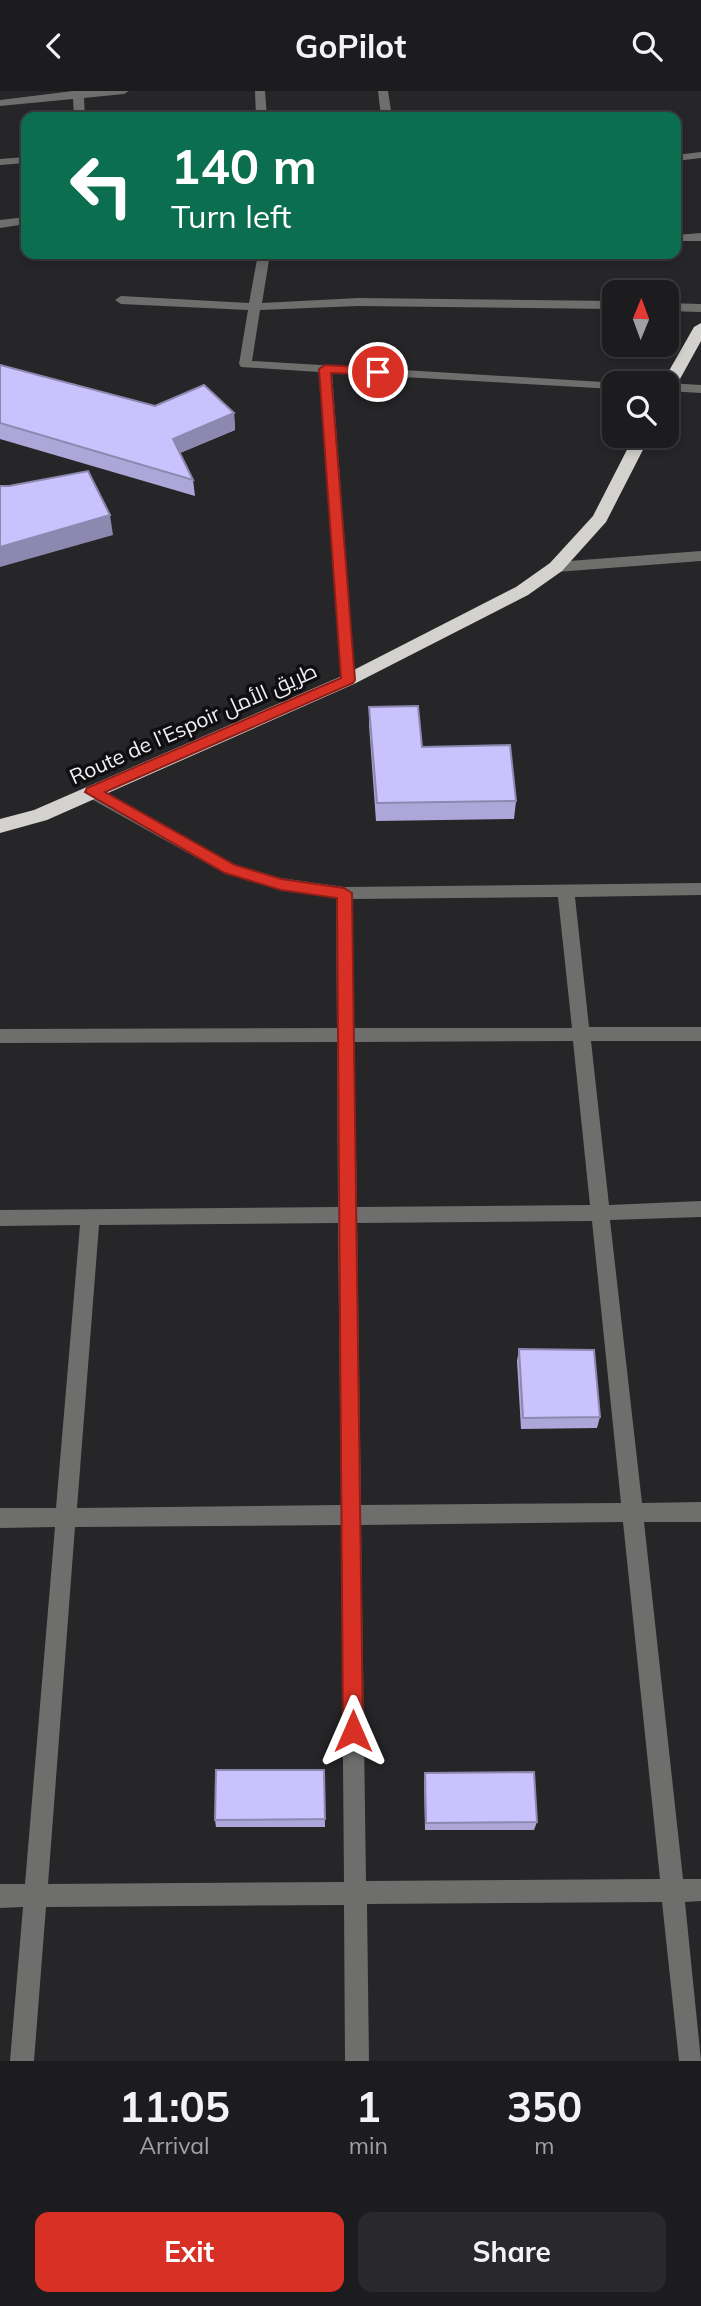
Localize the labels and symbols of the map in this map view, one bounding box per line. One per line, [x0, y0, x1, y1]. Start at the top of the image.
north arrow [602, 280, 679, 357]
pin [348, 342, 408, 402]
street label: Route de l’Espoir طريق الأمل [65, 657, 321, 790]
position arrow [316, 1694, 390, 1768]

